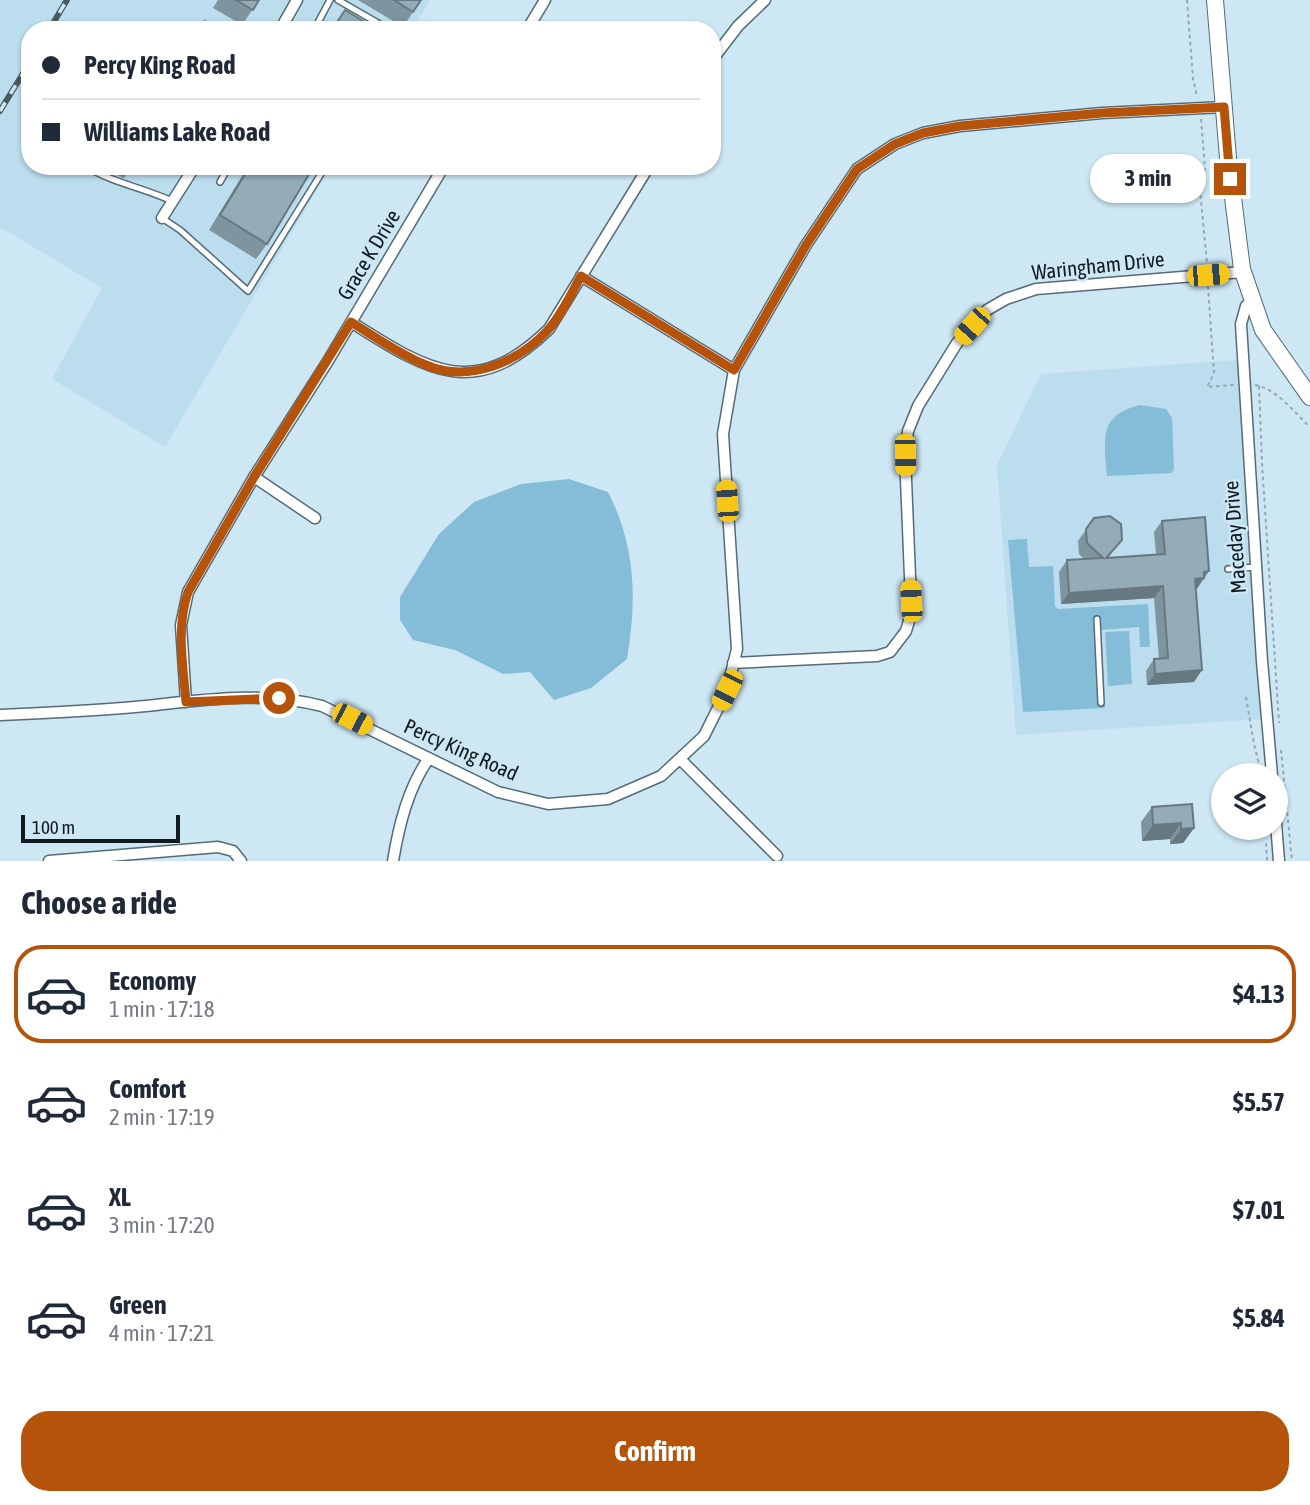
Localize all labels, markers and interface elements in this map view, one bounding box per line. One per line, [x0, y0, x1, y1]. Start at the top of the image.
text: Percy King Road [84, 50, 236, 80]
text: Williams Lake Road [84, 117, 270, 147]
callout: 3 min [1090, 154, 1206, 204]
route end [1214, 163, 1246, 195]
text: 3 min [1125, 165, 1171, 191]
street label: Grace K Drive [332, 205, 404, 304]
street label: Waringham Drive [1030, 246, 1165, 284]
car [1187, 263, 1230, 287]
car [951, 303, 994, 349]
car [895, 434, 916, 476]
car [716, 479, 739, 523]
street label: Maceday Drive [1218, 480, 1250, 594]
car [900, 579, 923, 623]
car [709, 667, 746, 713]
route start [263, 682, 295, 714]
car [329, 700, 376, 738]
street label: Percy King Road [401, 713, 522, 785]
map controls [1211, 763, 1288, 840]
button: layers [1211, 763, 1288, 840]
scale bar [21, 812, 180, 844]
text: 100 m [32, 816, 75, 838]
text: Choose a ride [21, 884, 177, 921]
icon: car [25, 963, 88, 1026]
text: Economy [109, 966, 196, 996]
text: $4.13 [1233, 979, 1285, 1009]
text: 1 min · 17:18 [109, 996, 215, 1022]
icon: car [25, 1071, 88, 1134]
text: Comfort [109, 1074, 186, 1104]
text: $5.57 [1233, 1087, 1285, 1117]
text: 2 min · 17:19 [109, 1104, 215, 1130]
icon: car [25, 1179, 88, 1242]
text: XL [109, 1182, 131, 1212]
text: $7.01 [1233, 1195, 1285, 1225]
text: 3 min · 17:20 [109, 1212, 215, 1238]
icon: car [25, 1287, 88, 1350]
text: Green [109, 1290, 167, 1320]
text: $5.84 [1233, 1303, 1285, 1333]
text: 4 min · 17:21 [109, 1320, 215, 1346]
button: Confirm [21, 1411, 1289, 1491]

